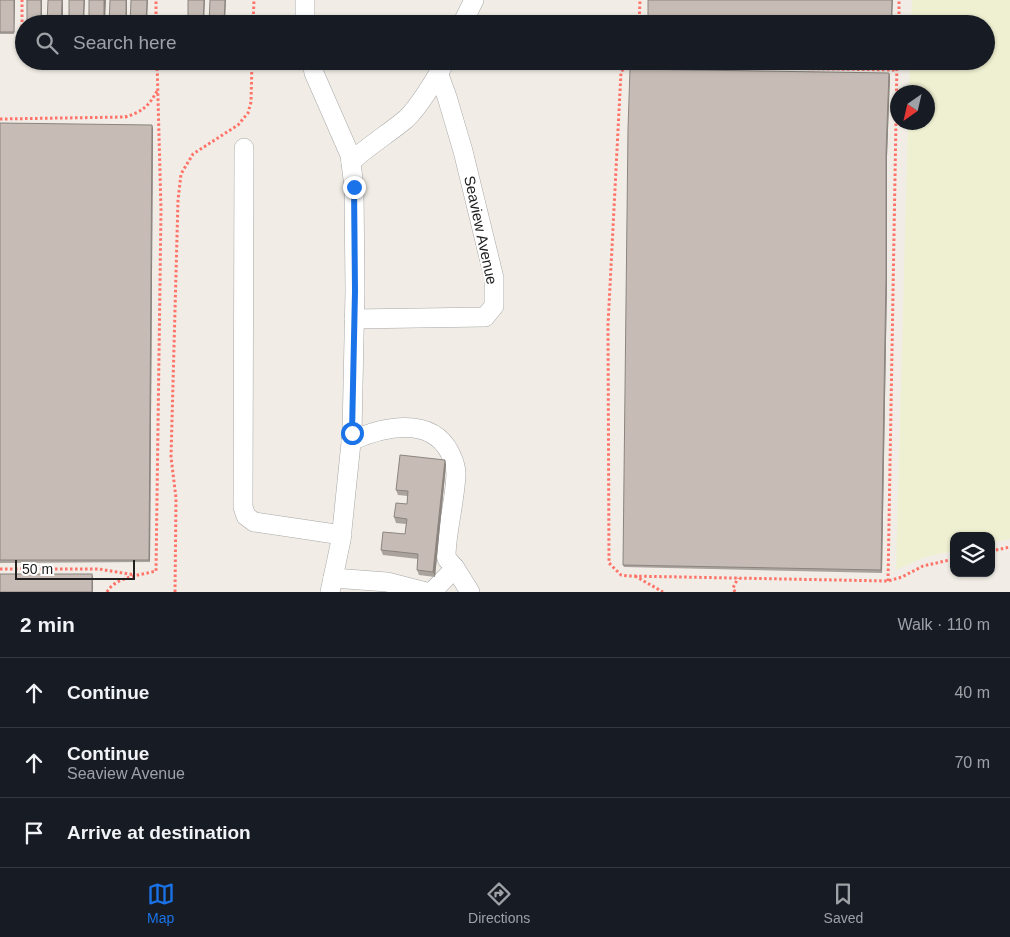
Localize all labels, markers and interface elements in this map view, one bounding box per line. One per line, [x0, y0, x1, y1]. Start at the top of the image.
search box [15, 15, 995, 70]
icon: search [33, 29, 61, 57]
text: Search here [73, 32, 177, 53]
north arrow [890, 85, 935, 130]
street label: Seaview Avenue [461, 174, 501, 286]
route end [343, 176, 366, 199]
route start [341, 422, 364, 445]
map controls [950, 532, 995, 577]
button: layers [950, 532, 995, 577]
scale bar [15, 557, 135, 580]
text: 50 m [22, 561, 53, 577]
text: 2 min [20, 613, 75, 636]
text: Walk · 110 m [898, 616, 990, 633]
icon: ahead [20, 679, 48, 707]
text: Continue [67, 682, 149, 703]
text: 40 m [954, 684, 990, 701]
text: Continue [67, 743, 149, 764]
icon: ahead [20, 749, 48, 777]
text: 70 m [954, 754, 990, 771]
text: Seaview Avenue [67, 765, 185, 782]
icon: arrive [20, 819, 48, 847]
text: Arrive at destination [67, 822, 251, 843]
tab: Map [147, 880, 175, 926]
tab: Directions [468, 880, 530, 926]
tab: Saved [824, 880, 863, 926]

